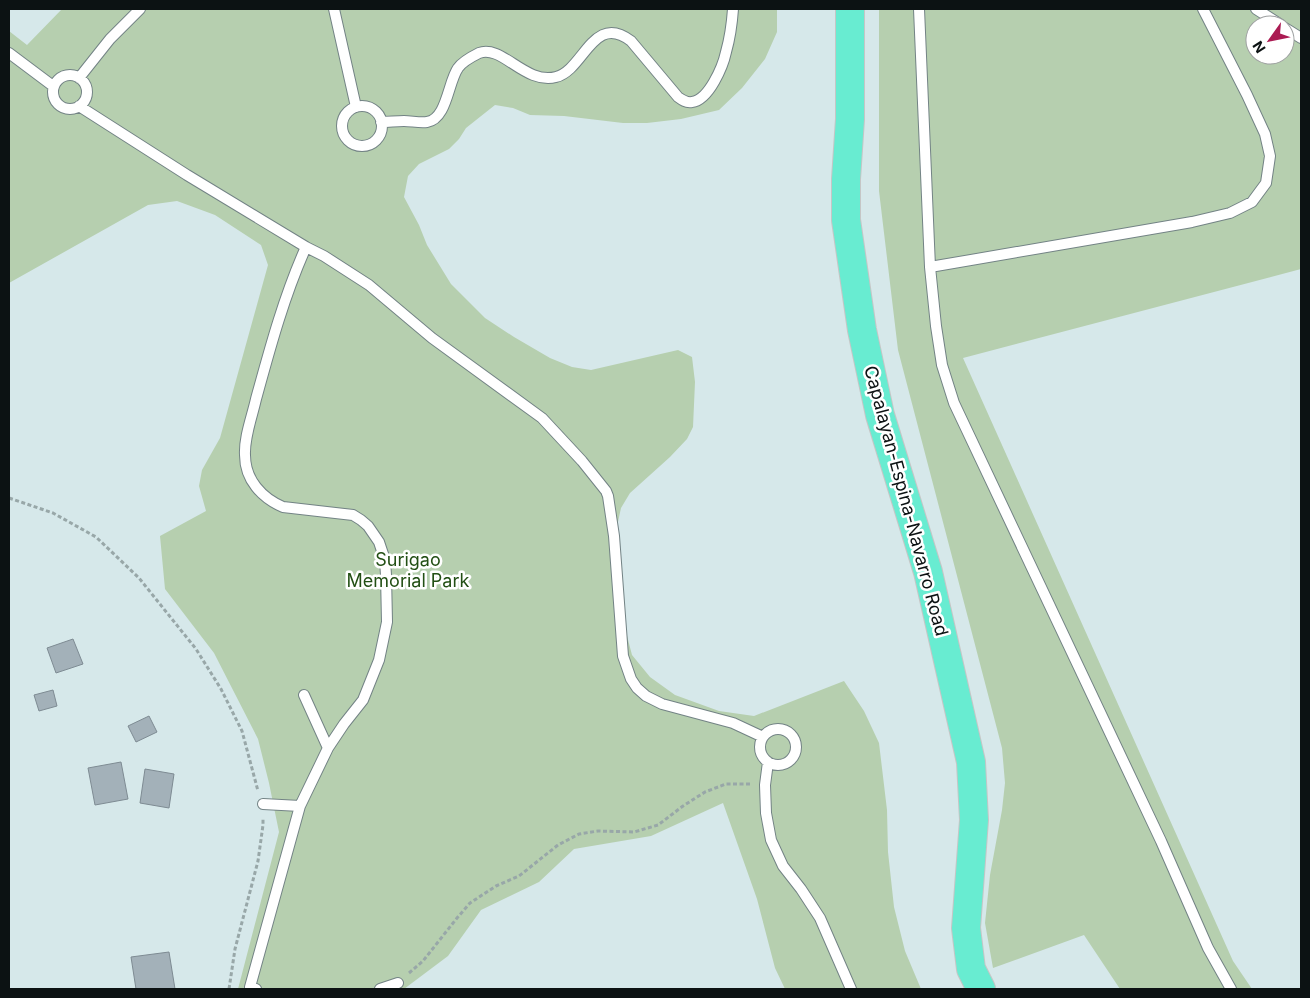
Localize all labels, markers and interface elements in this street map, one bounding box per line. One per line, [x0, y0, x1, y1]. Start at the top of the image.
north arrow [1245, 15, 1295, 65]
text: N [1249, 38, 1269, 56]
street label: Capalayan-Espina-Navarro Road [860, 363, 953, 638]
park label: Surigao Memorial Park [347, 549, 470, 591]

